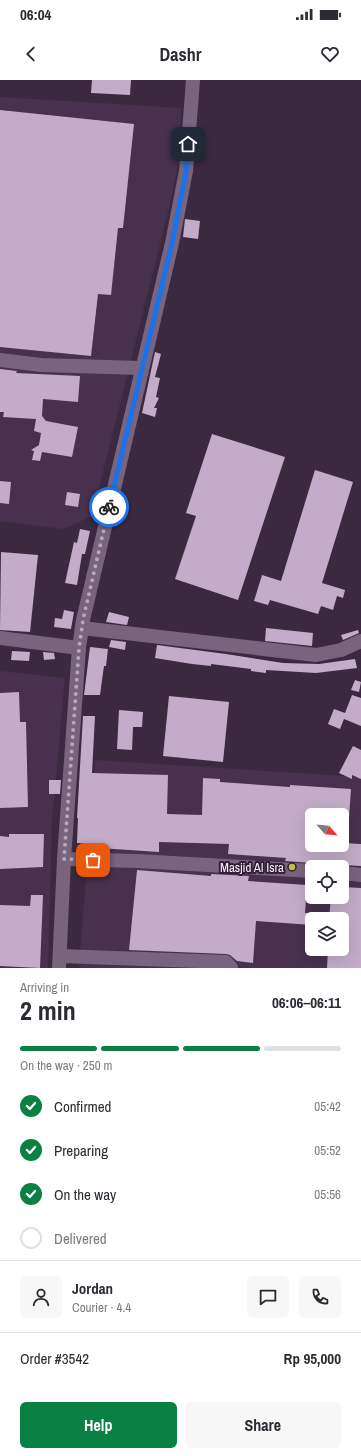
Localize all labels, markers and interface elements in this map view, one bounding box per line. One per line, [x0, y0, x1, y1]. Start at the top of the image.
text: 06:04 [20, 4, 51, 25]
text: Dashr [160, 42, 201, 67]
icon: back [20, 43, 42, 65]
icon: heart [319, 43, 341, 65]
pin [171, 127, 205, 161]
icon: home [177, 133, 199, 155]
courier [89, 487, 129, 527]
icon: bike [98, 496, 120, 518]
north arrow [305, 808, 349, 852]
map controls [305, 808, 349, 956]
pin [76, 843, 110, 877]
icon: bag [82, 849, 104, 871]
place label: Masjid Al Isra [220, 859, 284, 876]
button: locate [305, 860, 349, 904]
marker: Masjid Al Isra [287, 862, 297, 872]
button: layers [305, 912, 349, 956]
text: Arriving in [20, 979, 69, 996]
text: 06:06–06:11 [272, 992, 341, 1013]
text: 2 min [20, 993, 76, 1028]
text: On the way · 250 m [20, 1057, 112, 1074]
icon: check [20, 1095, 42, 1117]
text: Confirmed [54, 1096, 111, 1117]
text: 05:42 [314, 1098, 341, 1115]
icon: check [20, 1139, 42, 1161]
text: Preparing [54, 1140, 108, 1161]
text: 05:52 [314, 1142, 341, 1159]
icon: check [20, 1183, 42, 1205]
text: On the way [54, 1184, 116, 1205]
text: 05:56 [314, 1186, 341, 1203]
text: Delivered [54, 1228, 107, 1249]
button: person [20, 1276, 62, 1318]
button: chat [247, 1276, 289, 1318]
button: phone [299, 1276, 341, 1318]
text: Jordan [72, 1278, 113, 1299]
text: Courier · 4.4 [72, 1299, 131, 1316]
text: Order #3542 [20, 1348, 89, 1369]
text: Rp 95,000 [284, 1348, 341, 1369]
button: Help [20, 1402, 177, 1448]
button: Share [185, 1402, 341, 1448]

